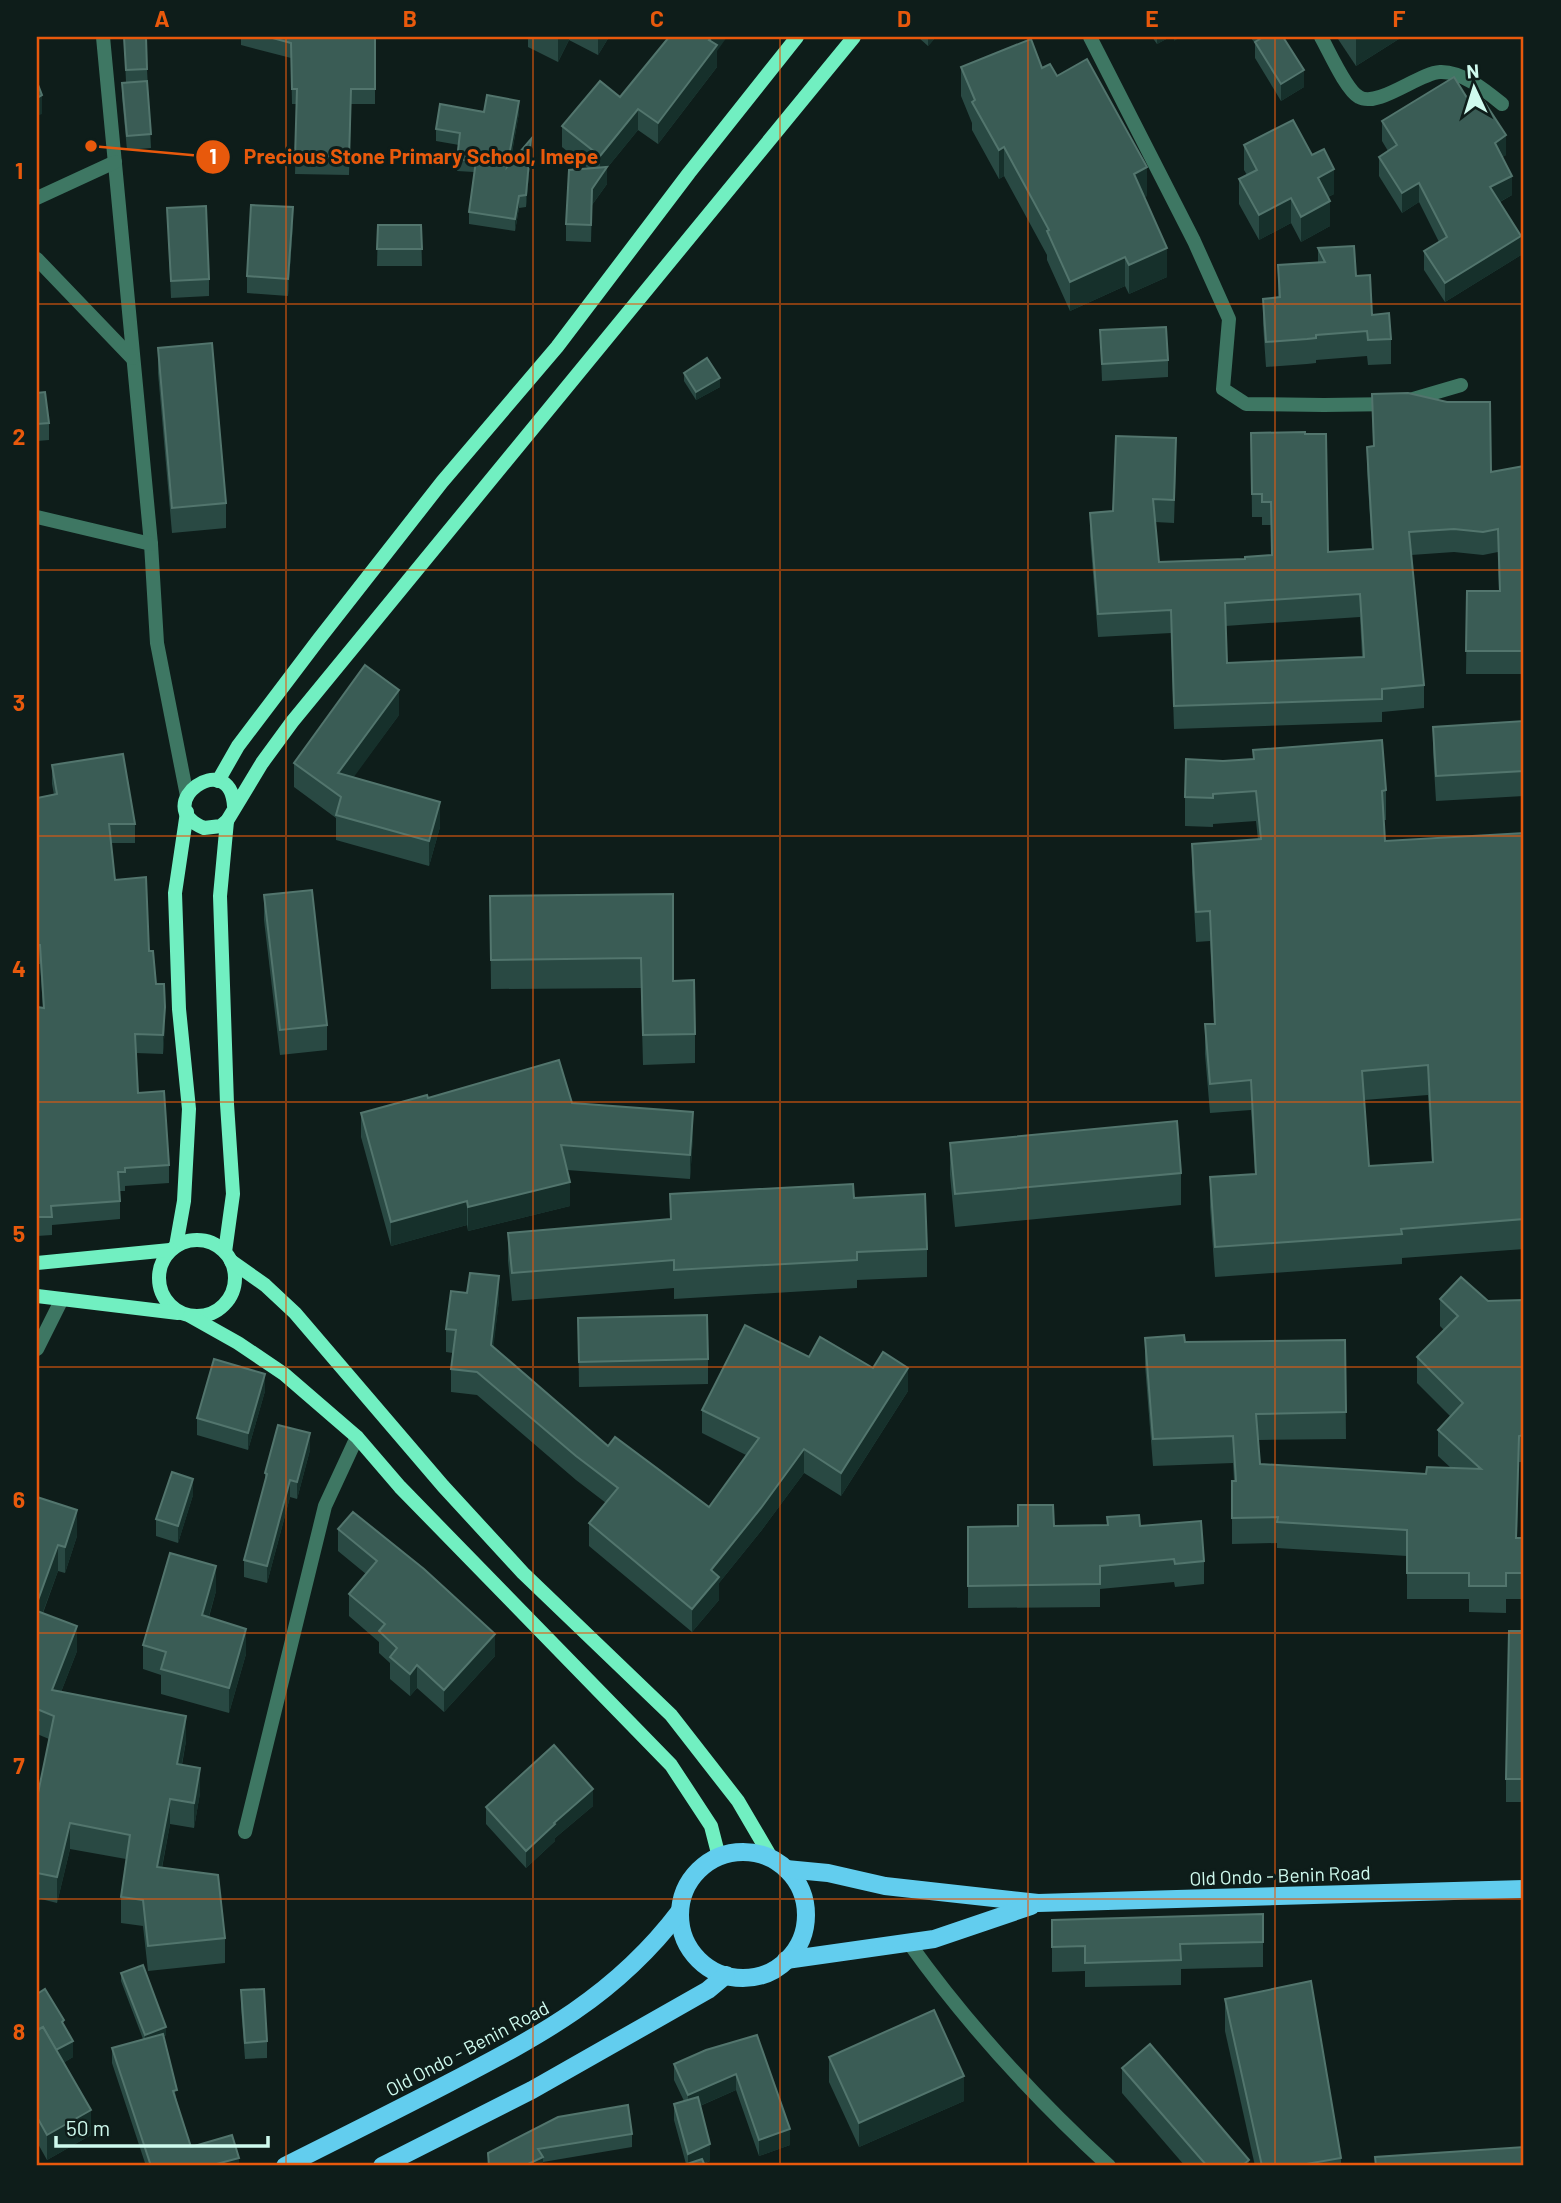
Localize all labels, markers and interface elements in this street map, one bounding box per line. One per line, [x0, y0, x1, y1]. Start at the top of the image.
text: A [154, 4, 170, 32]
text: B [403, 4, 417, 32]
text: C [650, 4, 664, 32]
text: D [897, 4, 911, 32]
text: E [1145, 4, 1159, 32]
text: F [1393, 4, 1406, 32]
north arrow [1438, 52, 1508, 122]
text: N [1466, 59, 1480, 82]
callout: Precious Stone Primary School, Imepe [195, 136, 613, 178]
text: 1 [209, 143, 217, 168]
text: Precious Stone Primary School, Imepe [244, 143, 598, 168]
text: 1 [15, 156, 23, 184]
text: 2 [13, 422, 25, 450]
text: 3 [13, 688, 25, 716]
text: 4 [12, 954, 26, 982]
text: 5 [13, 1219, 25, 1247]
text: 6 [13, 1485, 25, 1513]
text: 7 [13, 1751, 25, 1779]
street label: Old Ondo - Benin Road [1189, 1860, 1371, 1890]
street label: Old Ondo - Benin Road [382, 1995, 552, 2101]
text: 8 [13, 2017, 25, 2045]
scale bar [56, 2105, 268, 2149]
text: 50 m [66, 2115, 110, 2140]

